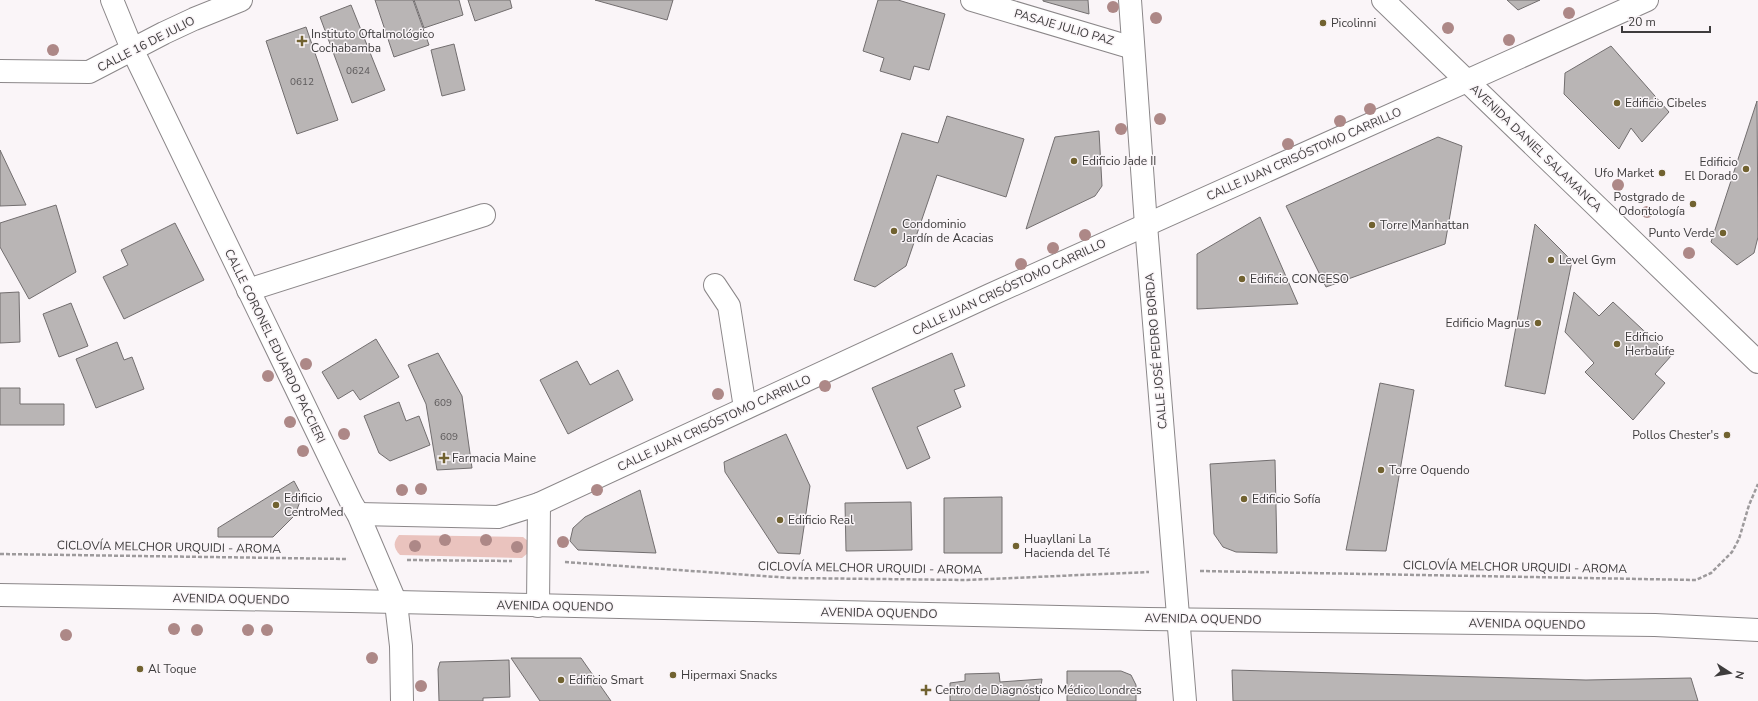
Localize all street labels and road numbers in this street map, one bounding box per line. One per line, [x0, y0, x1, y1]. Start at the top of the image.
street label: PASAJE JULIO PAZ [1012, 5, 1116, 49]
street label: CALLE 16 DE JULIO [94, 12, 198, 76]
street label: AVENIDA DANIEL SALAMANCA [1467, 81, 1606, 216]
street label: CALLE JUAN CRISÓSTOMO CARRILLO [1204, 104, 1404, 204]
street label: CALLE JUAN CRISÓSTOMO CARRILLO [910, 235, 1108, 339]
street label: CALLE CORONEL EDUARDO PACCIERI [221, 246, 329, 446]
street label: CALLE JOSÉ PEDRO BORDA [1141, 272, 1171, 430]
street label: CALLE JUAN CRISÓSTOMO CARRILLO [615, 371, 813, 475]
street label: CICLOVÍA MELCHOR URQUIDI - AROMA [57, 537, 281, 557]
street label: CICLOVÍA MELCHOR URQUIDI - AROMA [1403, 557, 1627, 577]
street label: CICLOVÍA MELCHOR URQUIDI - AROMA [758, 558, 982, 578]
street label: AVENIDA OQUENDO [172, 590, 290, 608]
street label: AVENIDA OQUENDO [496, 597, 614, 615]
street label: AVENIDA OQUENDO [820, 604, 938, 622]
street label: AVENIDA OQUENDO [1144, 610, 1262, 628]
street label: AVENIDA OQUENDO [1468, 615, 1586, 633]

